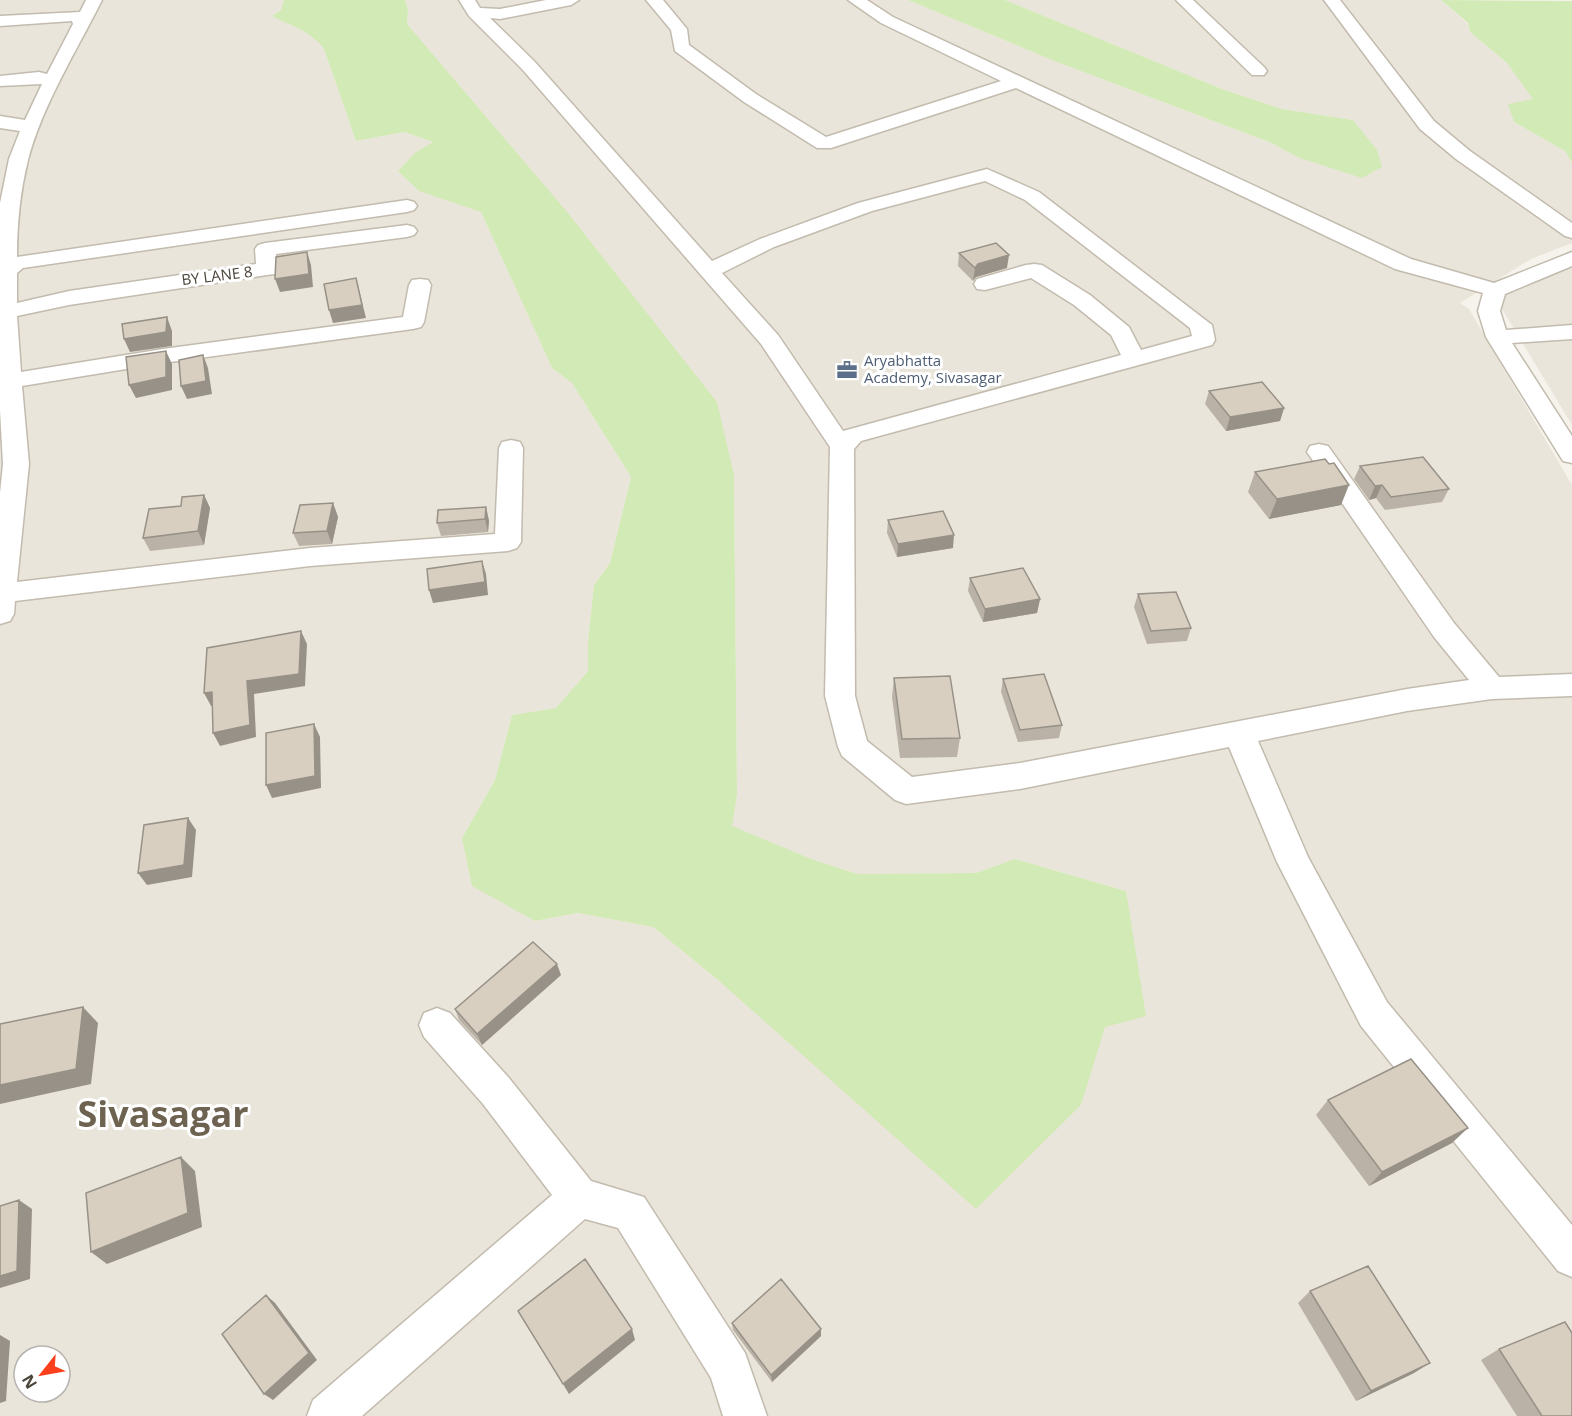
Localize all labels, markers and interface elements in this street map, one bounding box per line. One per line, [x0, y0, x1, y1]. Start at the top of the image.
street label: BY LANE 8 [180, 261, 254, 289]
place label: Aryabhatta Academy, Sivasagar [864, 350, 1002, 387]
office icon: Aryabhatta Academy, Sivasagar [835, 358, 859, 382]
district label: Sivasagar [77, 1089, 249, 1138]
north arrow [12, 1344, 72, 1404]
text: N [16, 1370, 42, 1393]

